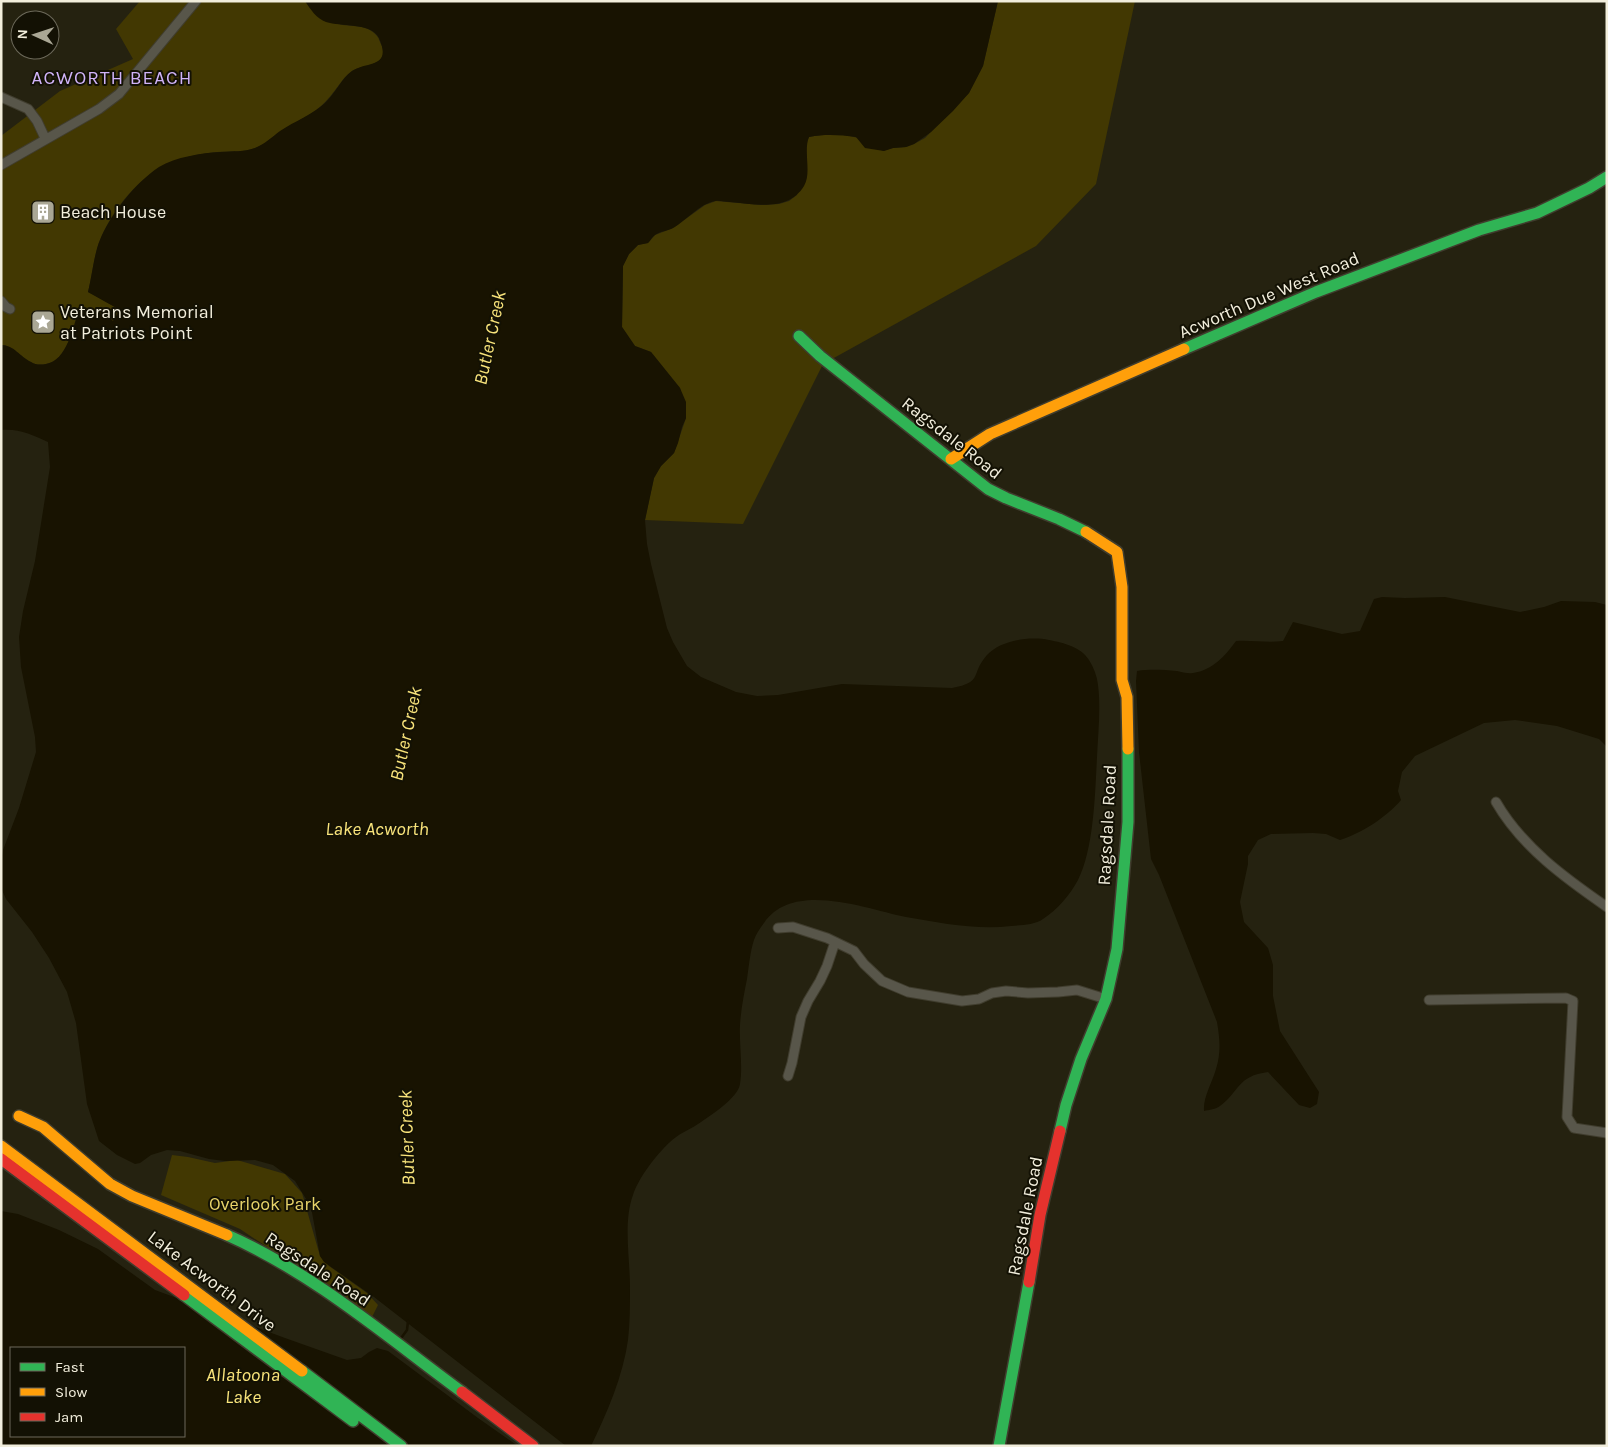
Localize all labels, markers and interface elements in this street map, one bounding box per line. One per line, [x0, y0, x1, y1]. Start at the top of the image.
north arrow [10, 10, 60, 60]
text: N [14, 29, 31, 40]
district label: ACWORTH BEACH [32, 67, 192, 89]
building icon: Beach House [30, 199, 56, 225]
place label: Beach House [60, 201, 166, 223]
street label: Acworth Due West Road [1175, 247, 1363, 343]
water label: Butler Creek [469, 289, 511, 387]
place label: Veterans Memorial at Patriots Point [60, 301, 214, 344]
place icon: Veterans Memorial at Patriots Point [30, 309, 56, 335]
street label: Ragsdale Road [898, 392, 1006, 484]
water label: Butler Creek [385, 685, 427, 783]
street label: Ragsdale Road [1093, 764, 1121, 886]
water label: Lake Acworth [325, 818, 429, 840]
water label: Butler Creek [394, 1089, 420, 1186]
street label: Ragsdale Road [1003, 1154, 1047, 1278]
park label: Overlook Park [209, 1193, 321, 1215]
street label: Lake Acworth Drive [144, 1226, 280, 1336]
street label: Ragsdale Road [261, 1227, 375, 1311]
legend [10, 1347, 185, 1437]
text: Fast [55, 1358, 85, 1376]
water label: Allatoona Lake [206, 1364, 280, 1408]
text: Slow [55, 1383, 87, 1401]
text: Jam [55, 1408, 83, 1426]

